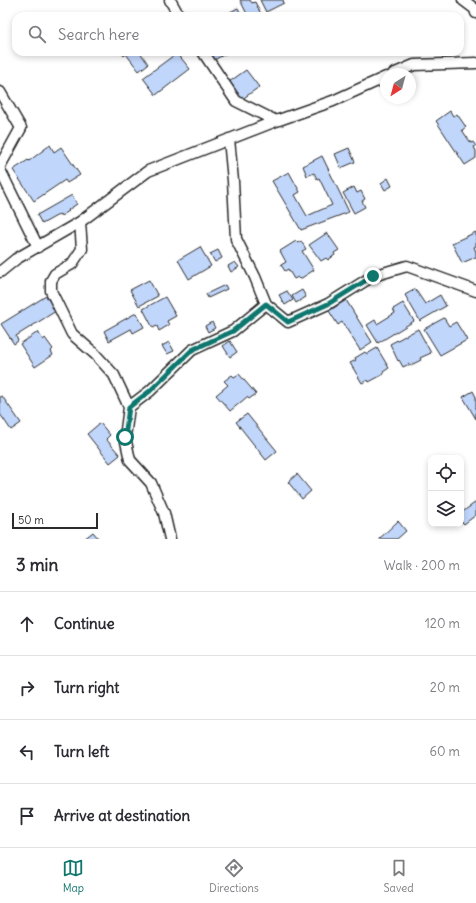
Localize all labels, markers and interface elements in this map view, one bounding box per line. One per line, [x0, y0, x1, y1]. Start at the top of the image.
search box [12, 12, 464, 56]
icon: search [26, 23, 48, 45]
text: Search here [58, 25, 139, 44]
north arrow [380, 68, 416, 104]
route end [364, 267, 382, 285]
route start [116, 428, 134, 446]
map controls [428, 455, 464, 527]
button: locate [428, 455, 464, 491]
button: layers [428, 491, 464, 527]
scale bar [12, 511, 98, 530]
text: 50 m [18, 513, 44, 527]
text: 3 min [16, 554, 58, 576]
text: Walk · 200 m [384, 557, 460, 574]
icon: ahead [16, 613, 38, 635]
text: Continue [54, 614, 115, 633]
text: 120 m [425, 615, 460, 632]
icon: right [16, 677, 38, 699]
text: Turn right [54, 678, 119, 697]
text: 20 m [430, 679, 460, 696]
icon: left [16, 741, 38, 763]
text: Turn left [54, 742, 109, 761]
text: 60 m [429, 743, 460, 760]
icon: arrive [16, 805, 38, 827]
text: Arrive at destination [54, 806, 190, 825]
tab: Map [62, 857, 84, 895]
tab: Directions [209, 857, 259, 895]
tab: Saved [383, 857, 414, 895]

